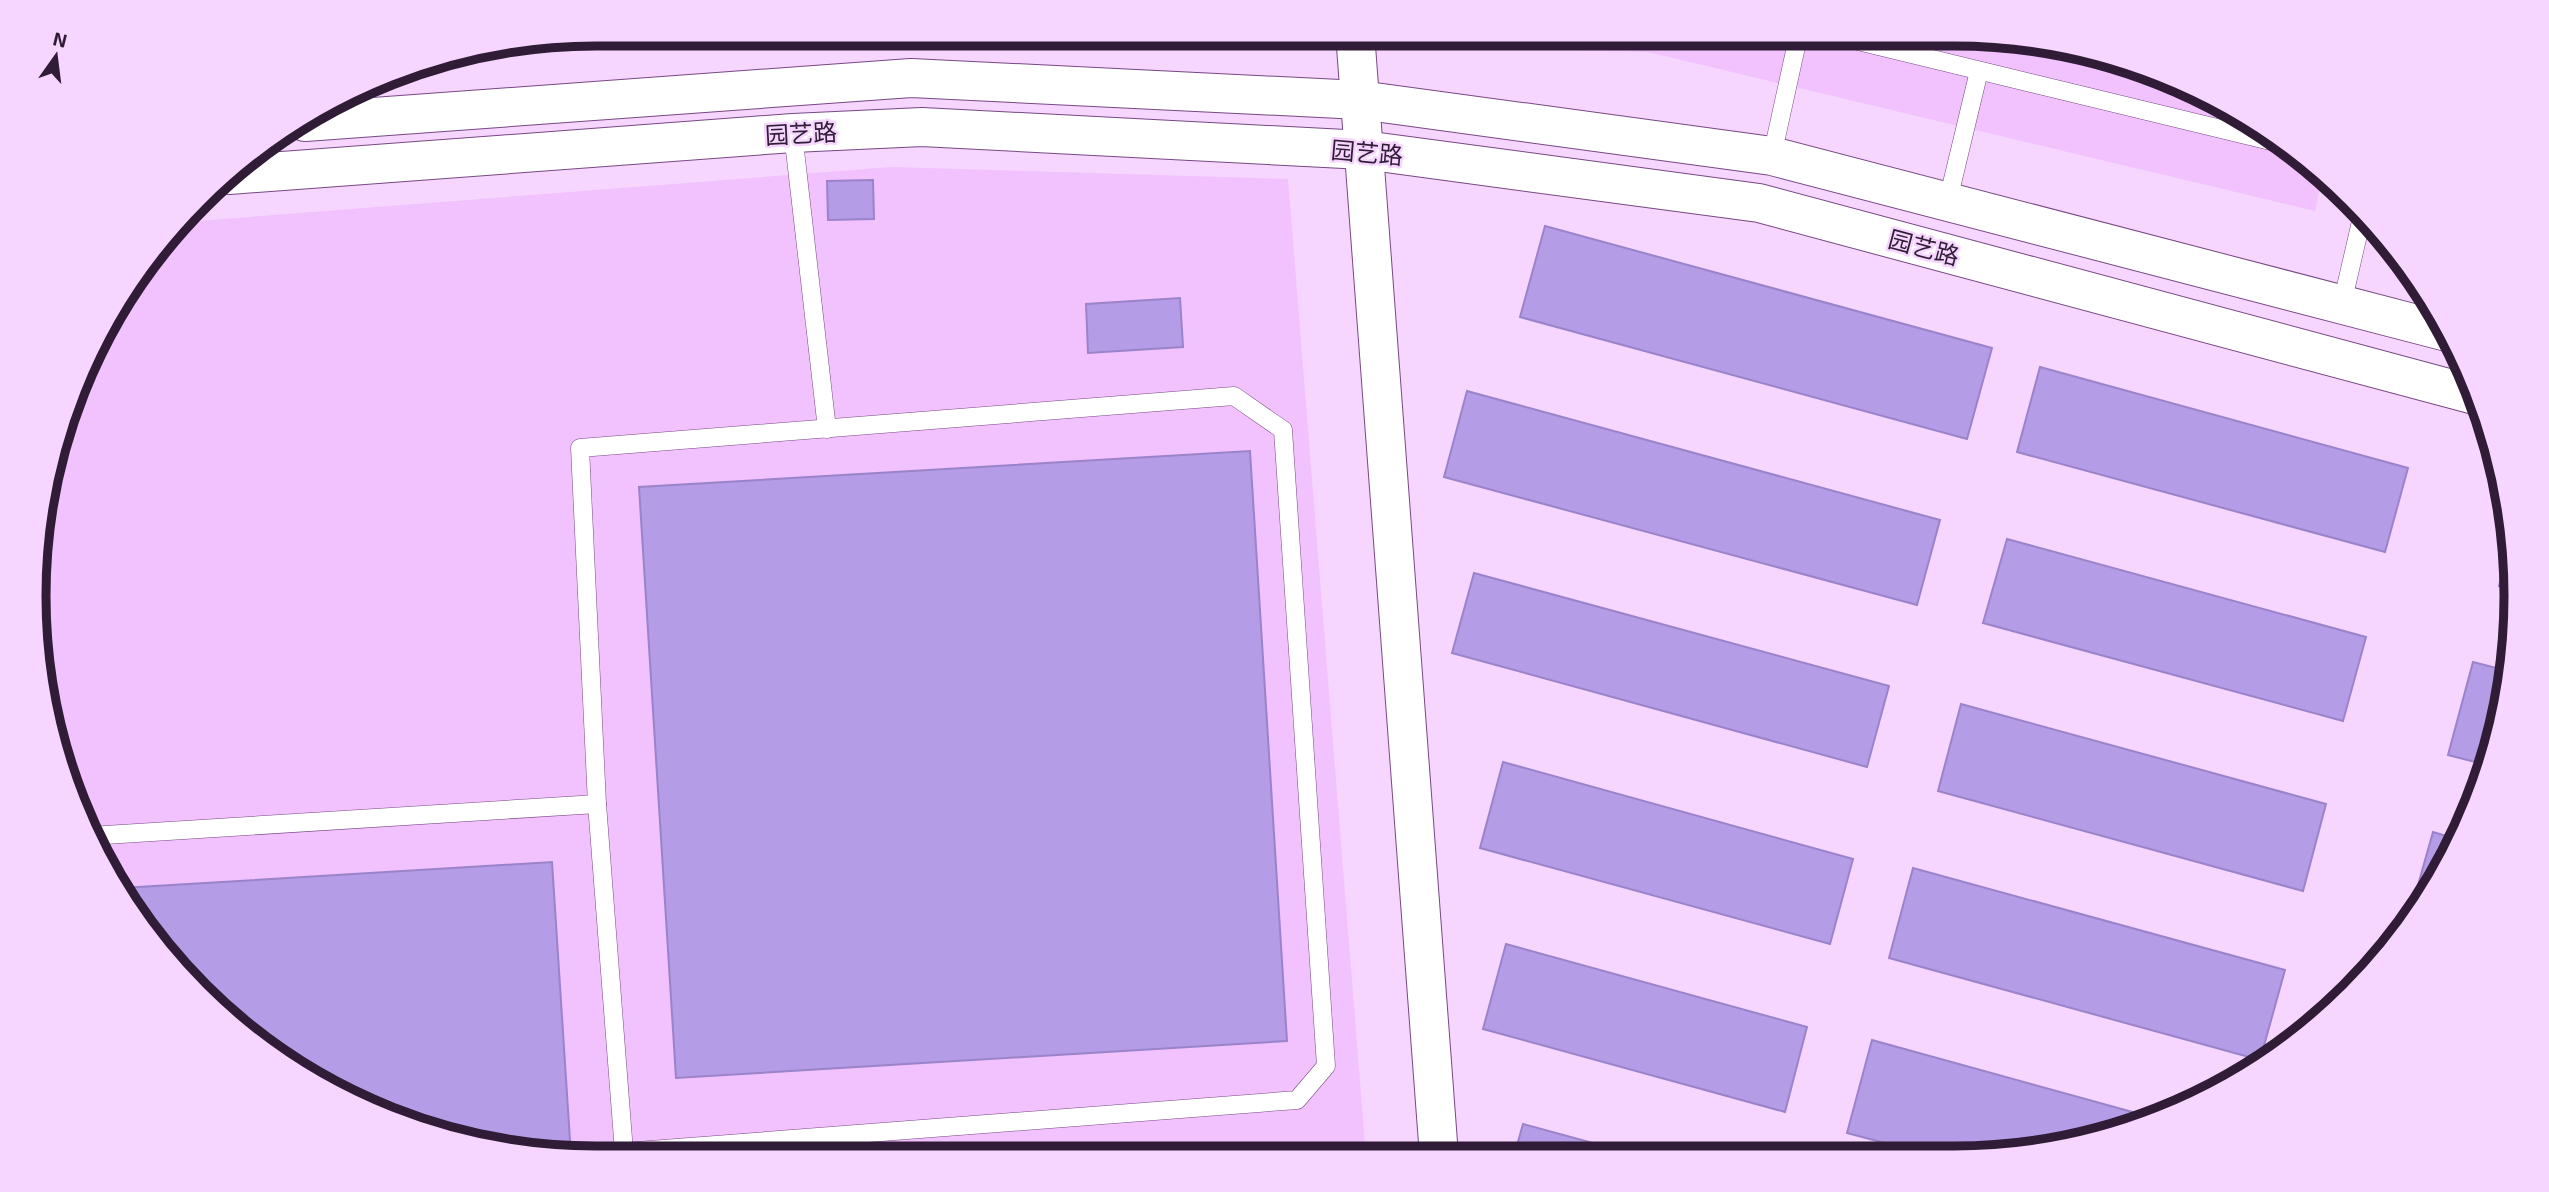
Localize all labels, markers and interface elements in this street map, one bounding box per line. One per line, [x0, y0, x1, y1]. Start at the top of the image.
north arrow [21, 21, 91, 91]
text: N [51, 26, 70, 52]
street label: 园艺路 [764, 117, 838, 149]
street label: 园艺路 [1330, 134, 1404, 170]
street label: 园艺路 [1885, 224, 1963, 270]

